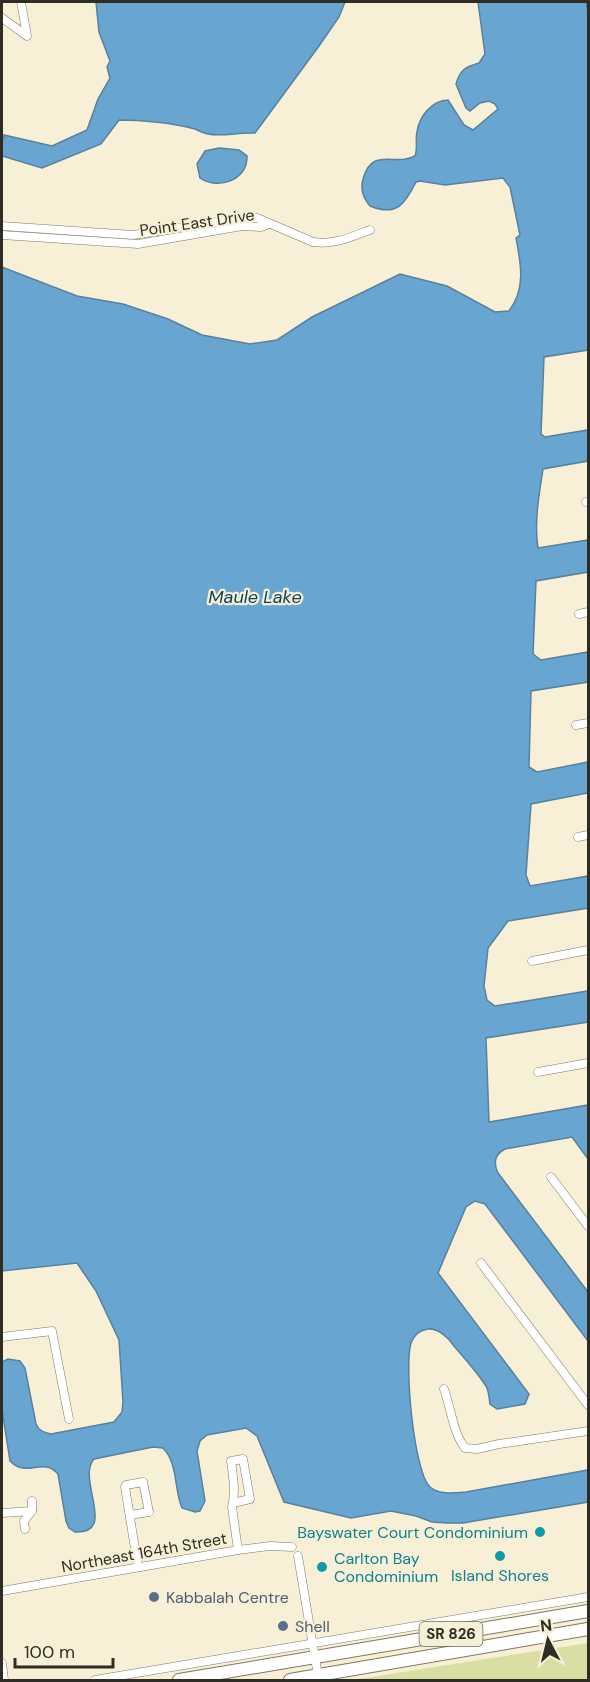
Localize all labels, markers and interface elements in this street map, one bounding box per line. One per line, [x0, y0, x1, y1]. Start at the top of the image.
street label: Point East Drive [138, 204, 256, 241]
water label: Maule Lake [208, 585, 302, 609]
place label: Bayswater Court Condominium [297, 1522, 528, 1543]
marker: Bayswater Court Condominium [533, 1525, 547, 1539]
street label: Northeast 164th Street [60, 1528, 229, 1577]
place label: Carlton Bay Condominium [334, 1548, 438, 1587]
marker: Island Shores [493, 1549, 507, 1563]
marker: Carlton Bay Condominium [315, 1560, 329, 1574]
place label: Island Shores [451, 1565, 549, 1586]
place label: Kabbalah Centre [166, 1587, 289, 1608]
marker: Kabbalah Centre [147, 1590, 161, 1604]
north arrow [518, 1610, 578, 1670]
text: N [539, 1614, 553, 1637]
place label: Shell [295, 1616, 330, 1637]
marker: Shell [276, 1619, 290, 1633]
road number: SR 826 [420, 1622, 482, 1646]
scale bar [15, 1631, 112, 1669]
text: 100 m [24, 1640, 75, 1664]

